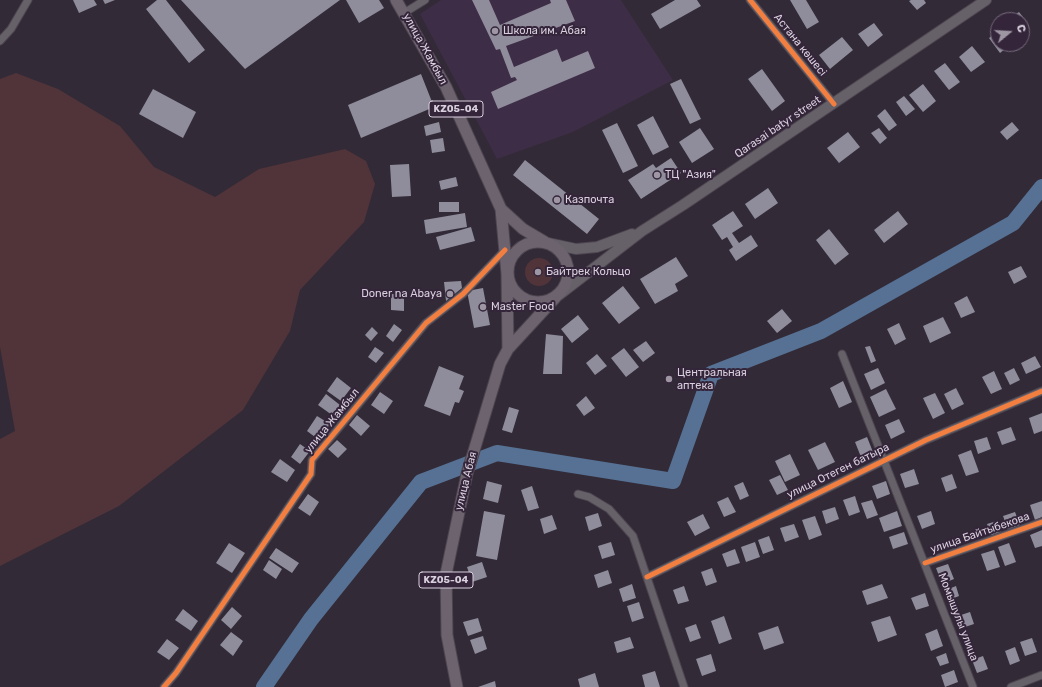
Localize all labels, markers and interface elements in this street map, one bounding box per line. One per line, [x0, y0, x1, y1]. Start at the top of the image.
street label: улица Жамбыл [400, 11, 450, 87]
street label: Астана көшесі [771, 11, 829, 79]
north arrow [990, 12, 1030, 52]
text: С [1014, 23, 1028, 34]
place label: Школа им. Абая [503, 24, 586, 38]
marker: Школа им. Абая [490, 26, 500, 36]
street label: Qarasai batyr street [732, 93, 824, 161]
road number: KZ05-04 [429, 101, 483, 117]
place label: ТЦ "Азия" [665, 168, 716, 182]
marker: ТЦ "Азия" [652, 170, 662, 180]
place label: Казпочта [565, 193, 614, 207]
marker: Казпочта [552, 195, 562, 205]
place label: Байтрек Кольцо [546, 265, 631, 279]
marker: Байтрек Кольцо [533, 267, 543, 277]
place label: Doner na Abaya [361, 287, 442, 301]
marker: Doner na Abaya [445, 289, 455, 299]
place label: Master Food [491, 300, 554, 314]
marker: Master Food [478, 302, 488, 312]
place label: Центральная аптека [677, 366, 747, 392]
marker: Центральная аптека [664, 374, 674, 384]
street label: улица Жамбыл [302, 386, 362, 456]
street label: улица Отеген батыра [785, 440, 891, 502]
street label: улица Абая [452, 450, 480, 512]
street label: улица Байтыбекова [929, 510, 1031, 556]
street label: Момышулы улица [935, 571, 981, 663]
road number: KZ05-04 [419, 572, 473, 588]

